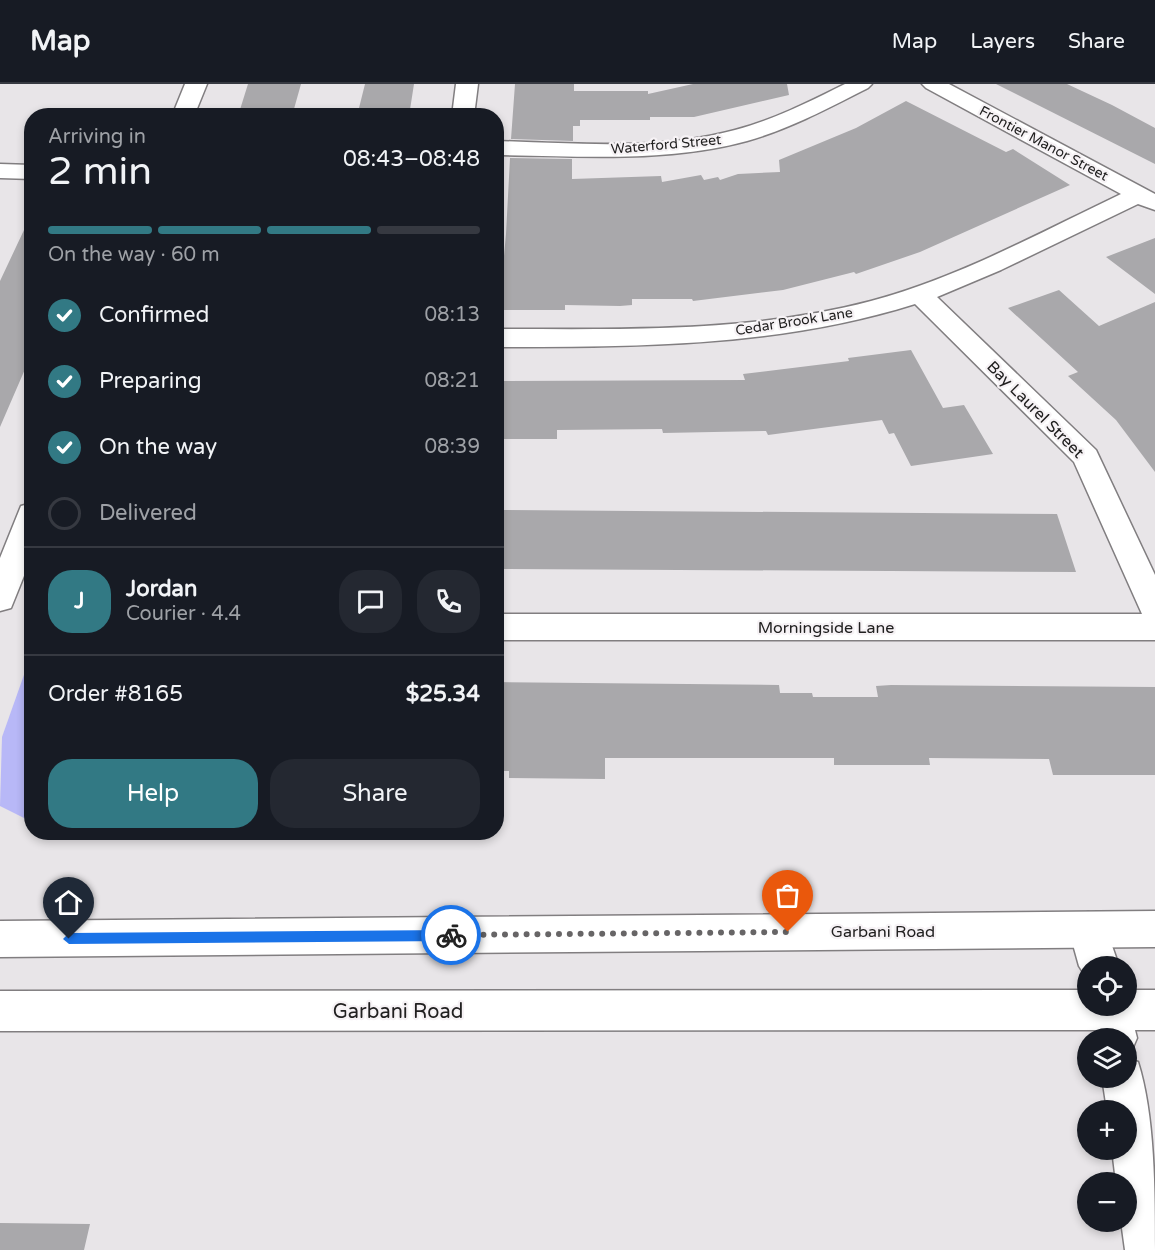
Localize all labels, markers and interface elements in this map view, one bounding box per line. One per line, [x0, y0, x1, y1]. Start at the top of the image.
text: Map [30, 24, 90, 58]
text: Map [892, 29, 937, 54]
text: Layers [970, 29, 1035, 54]
text: Share [1068, 29, 1125, 54]
street label: Frontier Manor Street [976, 102, 1112, 185]
text: Arriving in [48, 125, 146, 149]
street label: Waterford Street [610, 131, 723, 158]
text: 08:43–08:48 [343, 146, 480, 172]
text: 2 min [48, 148, 152, 195]
text: On the way · 60 m [48, 243, 220, 267]
icon: check [48, 299, 81, 332]
text: Confirmed [99, 302, 209, 328]
text: 08:13 [425, 303, 480, 327]
street label: Cedar Brook Lane [734, 304, 854, 339]
street label: Bay Laurel Street [982, 357, 1088, 463]
icon: check [48, 365, 81, 398]
text: Preparing [99, 368, 202, 394]
text: 08:21 [425, 369, 480, 393]
icon: check [48, 431, 81, 464]
text: On the way [99, 434, 217, 460]
text: 08:39 [425, 435, 480, 459]
text: Delivered [99, 500, 197, 526]
button: chat [339, 570, 402, 633]
button: phone [417, 570, 480, 633]
text: Jordan [126, 576, 197, 602]
text: J [74, 588, 85, 614]
text: Courier · 4.4 [126, 602, 241, 626]
street label: Morningside Lane [758, 618, 894, 638]
text: Order #8165 [48, 681, 183, 707]
text: $25.34 [406, 681, 480, 707]
button: Help [48, 759, 258, 828]
button: Share [270, 759, 480, 828]
pin [762, 870, 813, 932]
pin [43, 877, 94, 939]
icon: bag [771, 879, 804, 912]
icon: home [52, 886, 85, 919]
courier [421, 905, 481, 965]
icon: bike [435, 919, 468, 952]
street label: Garbani Road [831, 922, 935, 942]
map controls [1077, 956, 1137, 1232]
button: locate [1077, 956, 1137, 1016]
street label: Garbani Road [333, 1000, 463, 1024]
button: layers [1077, 1028, 1137, 1088]
button: + [1077, 1100, 1137, 1160]
button: − [1077, 1172, 1137, 1232]

